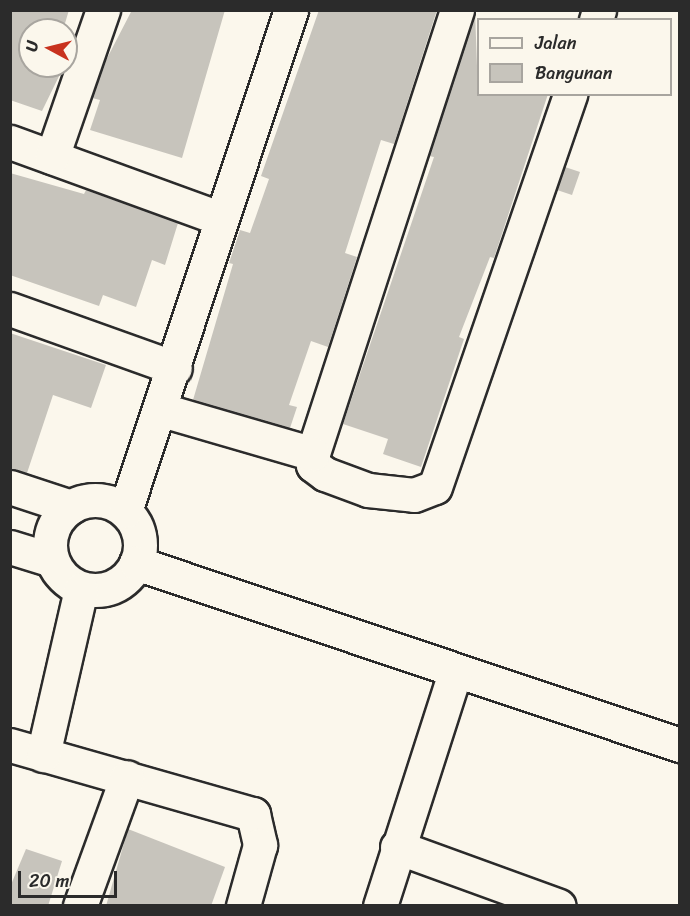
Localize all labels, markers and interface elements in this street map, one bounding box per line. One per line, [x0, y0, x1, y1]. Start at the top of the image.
north arrow [18, 18, 78, 78]
legend [477, 18, 672, 96]
text: Jalan [535, 27, 576, 59]
text: U [17, 39, 47, 53]
text: Bangunan [535, 57, 612, 89]
scale bar [21, 859, 120, 897]
text: 20 m [29, 865, 69, 897]

